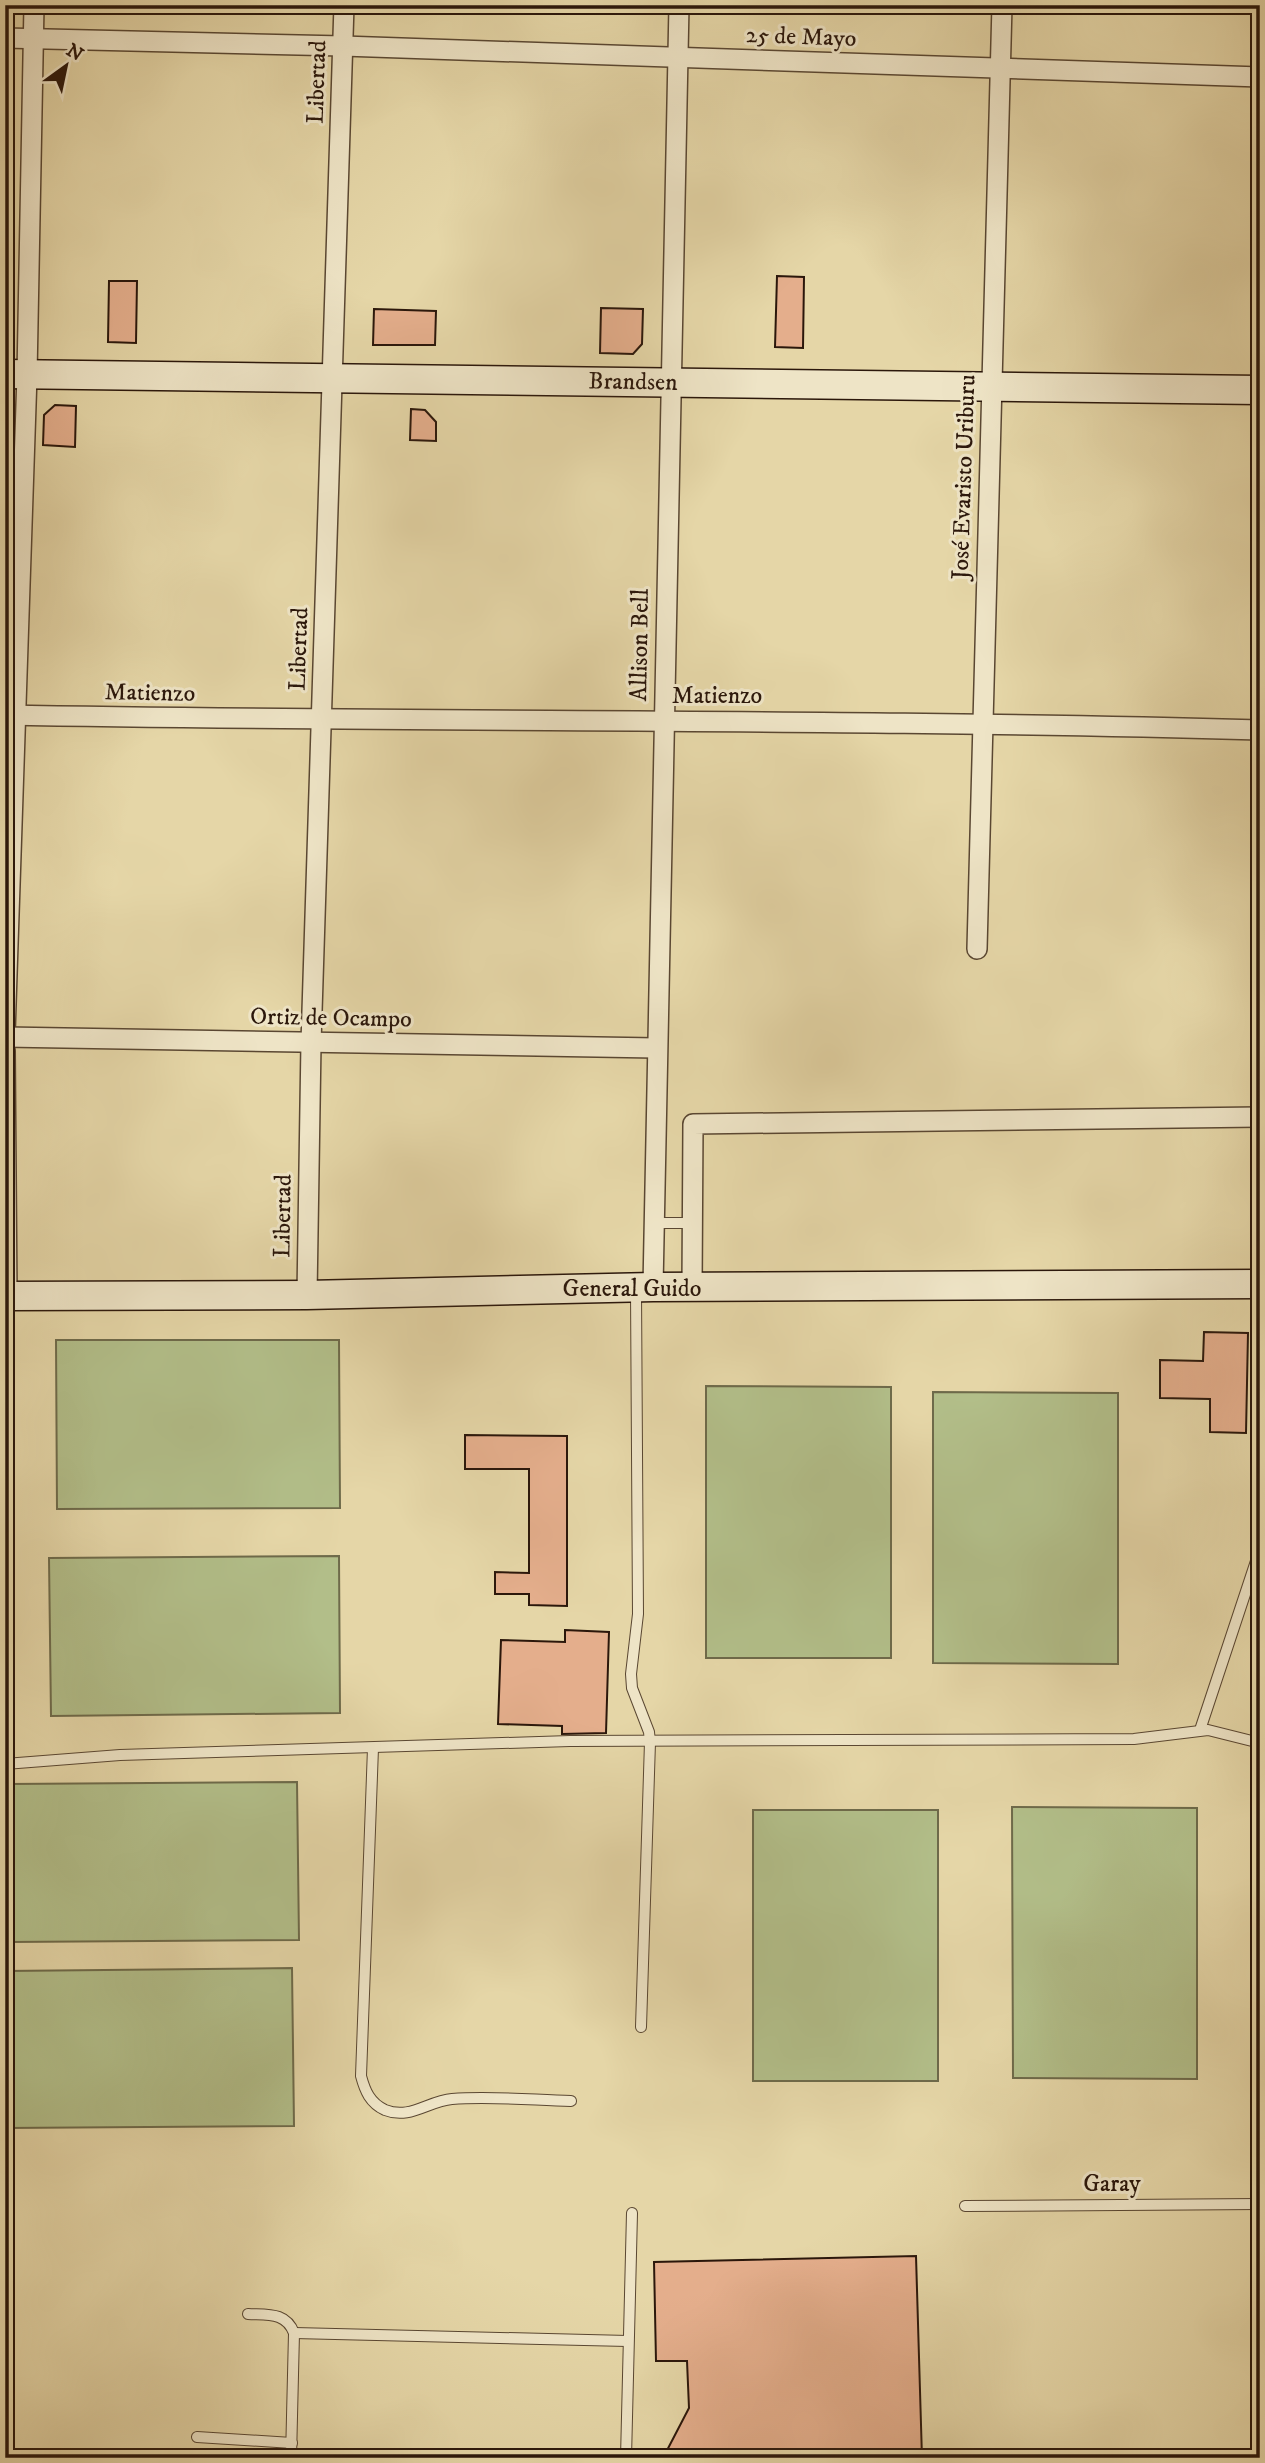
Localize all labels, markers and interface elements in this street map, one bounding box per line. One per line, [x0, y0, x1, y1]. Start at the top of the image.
street label: 25 de Mayo [745, 20, 857, 54]
north arrow [32, 32, 102, 102]
text: N [62, 39, 88, 67]
street label: Libertad [301, 40, 333, 124]
street label: Brandsen [588, 366, 678, 398]
street label: José Evaristo Uriburu [945, 374, 983, 582]
street label: Allison Bell [624, 588, 656, 702]
street label: Libertad [283, 607, 315, 691]
street label: Matienzo [104, 677, 196, 709]
street label: Matienzo [672, 681, 762, 711]
street label: Ortiz de Ocampo [250, 1002, 412, 1034]
street label: Libertad [267, 1174, 299, 1258]
street label: General Guido [563, 1274, 701, 1304]
street label: Garay [1083, 2169, 1141, 2199]

